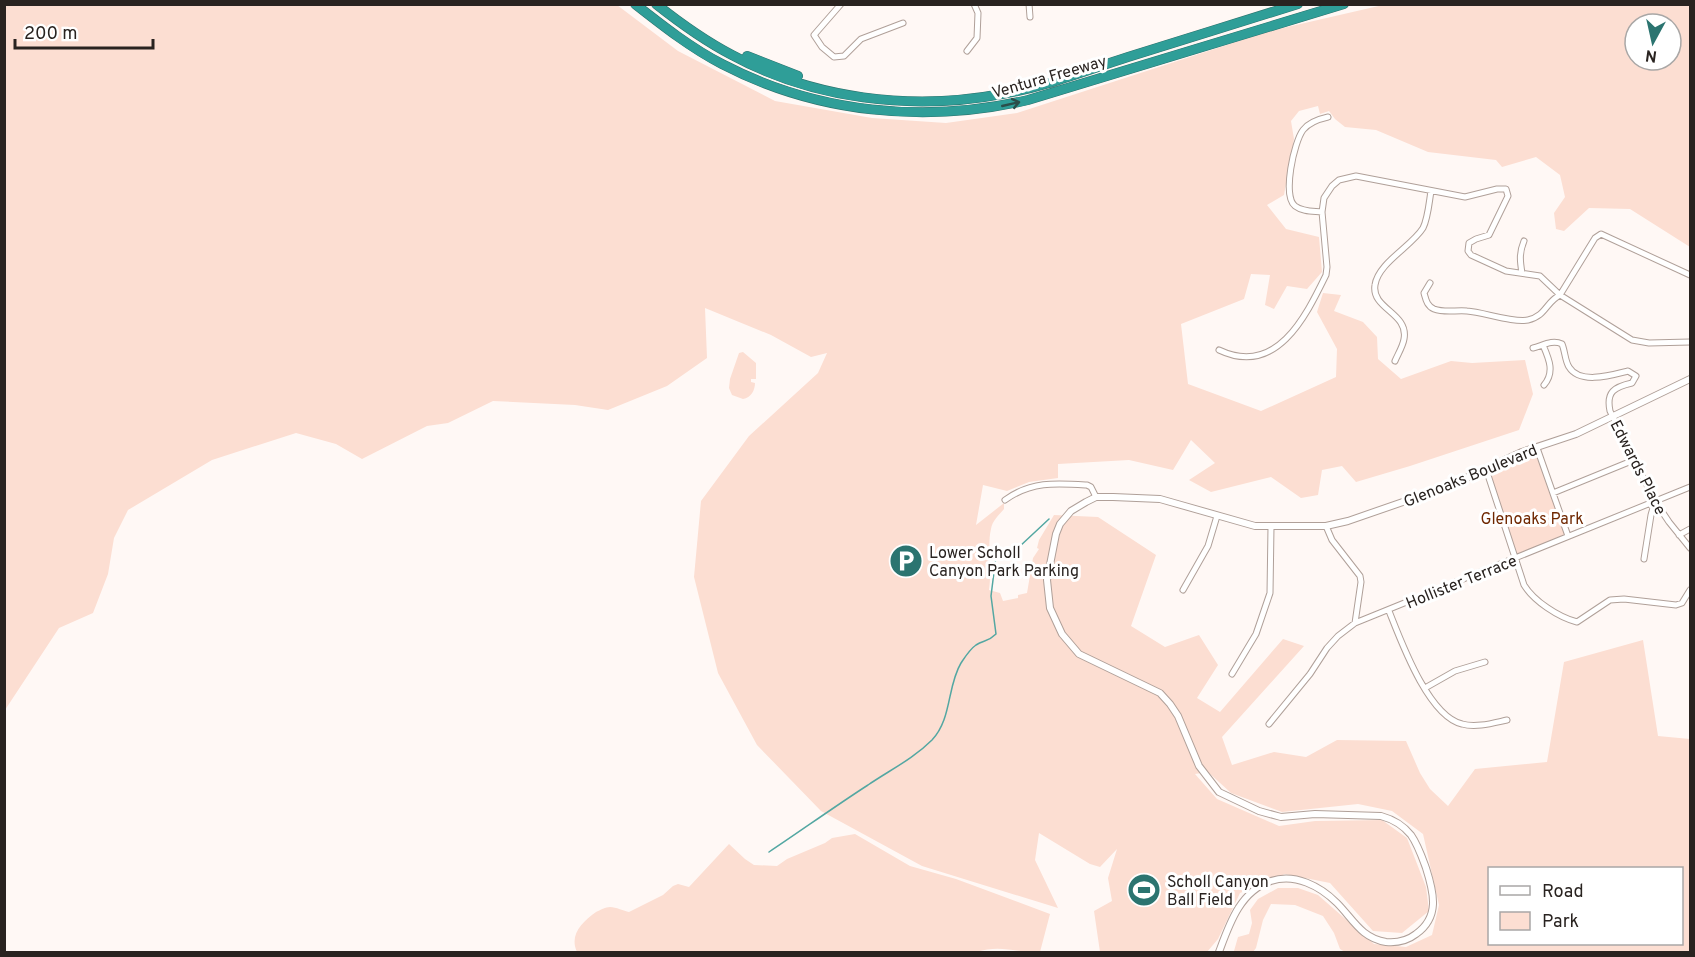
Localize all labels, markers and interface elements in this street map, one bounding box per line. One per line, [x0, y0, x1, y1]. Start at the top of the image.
scale bar [15, 12, 153, 50]
north arrow [1623, 12, 1683, 72]
text: 200 m [24, 23, 77, 46]
text: N [1644, 44, 1658, 66]
street label: Ventura Freeway [990, 52, 1109, 104]
one-way arrow [1001, 98, 1020, 110]
street label: Edwards Place [1605, 417, 1670, 519]
street label: Glenoaks Boulevard [1401, 441, 1541, 513]
park label: Glenoaks Park [1480, 510, 1584, 530]
parking icon: Lower Scholl Canyon Park Parking [888, 543, 924, 579]
place label: Lower Scholl Canyon Park Parking [929, 544, 1079, 582]
street label: Hollister Terrace [1403, 551, 1520, 614]
legend [1488, 867, 1683, 945]
sports icon: Scholl Canyon Ball Field [1126, 872, 1162, 908]
place label: Scholl Canyon Ball Field [1167, 873, 1269, 911]
text: Road [1542, 881, 1584, 904]
text: Park [1542, 911, 1579, 934]

